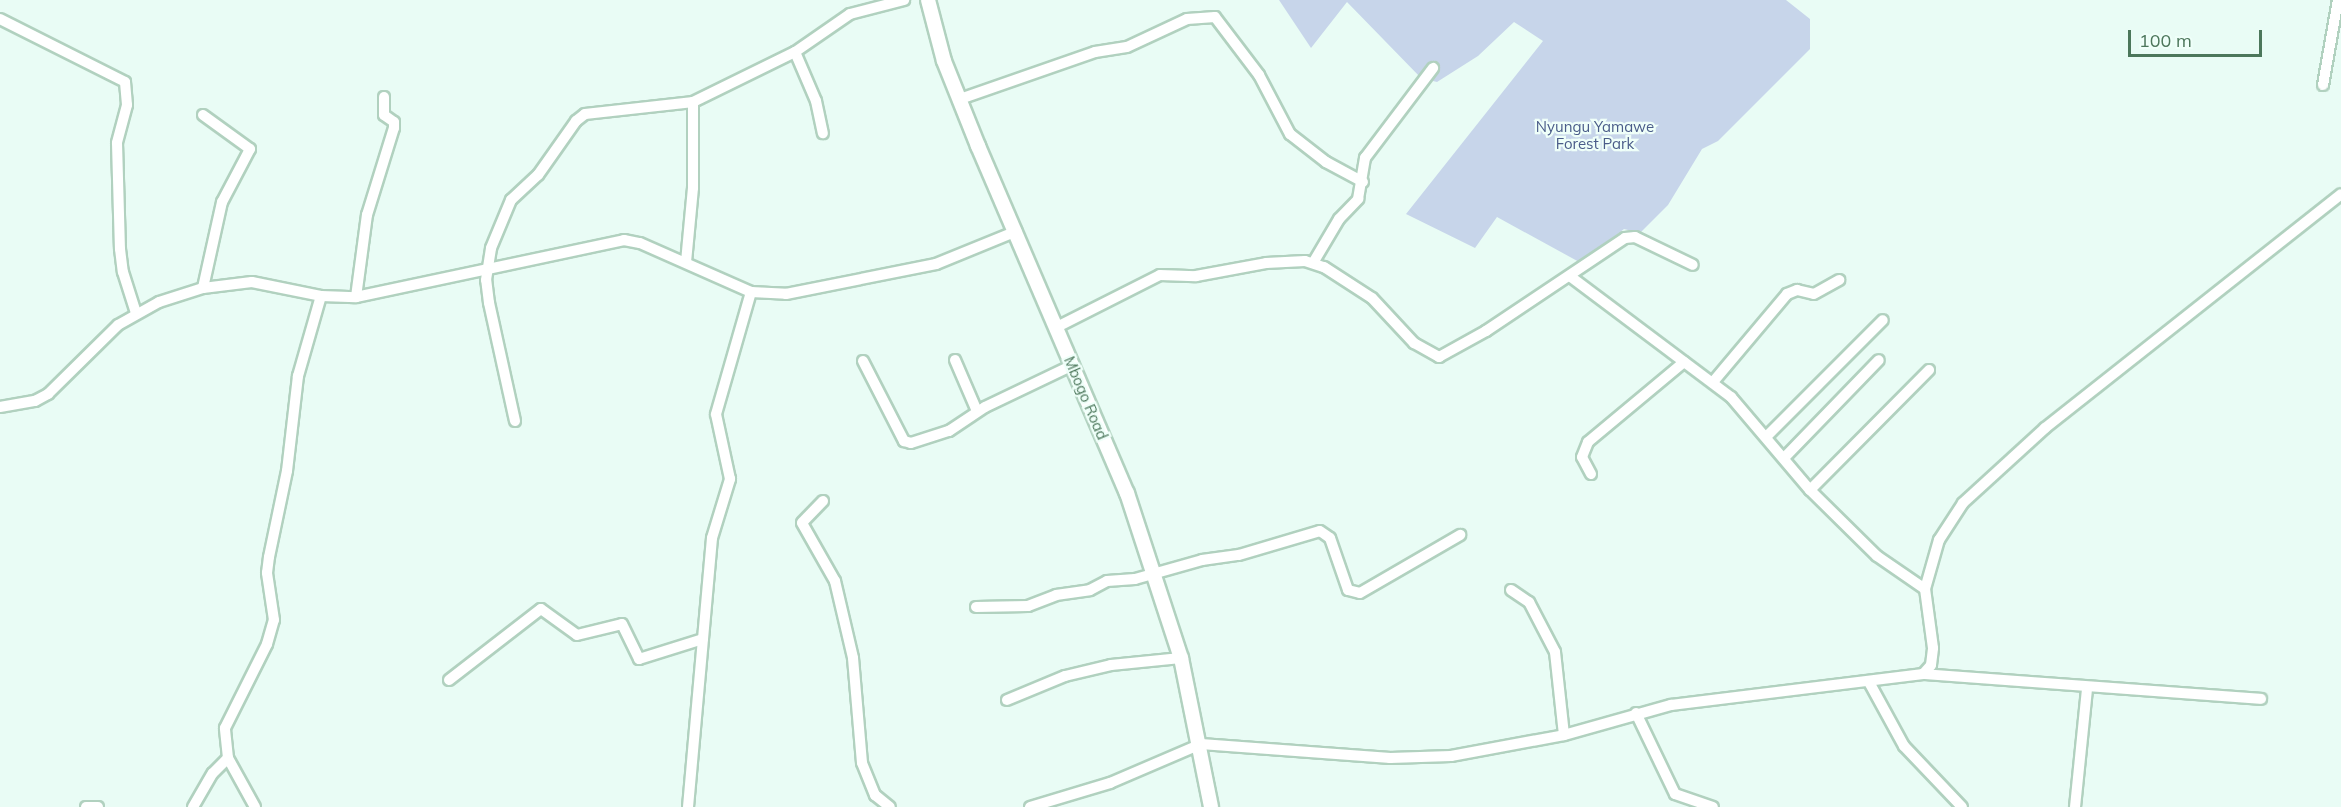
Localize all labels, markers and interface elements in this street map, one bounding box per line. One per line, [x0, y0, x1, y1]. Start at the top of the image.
scale bar [2131, 18, 2264, 56]
text: 100 m [2139, 29, 2192, 52]
park label: Nyungu Yamawe Forest Park [1536, 117, 1654, 152]
street label: Mbogo Road [1060, 354, 1112, 442]

